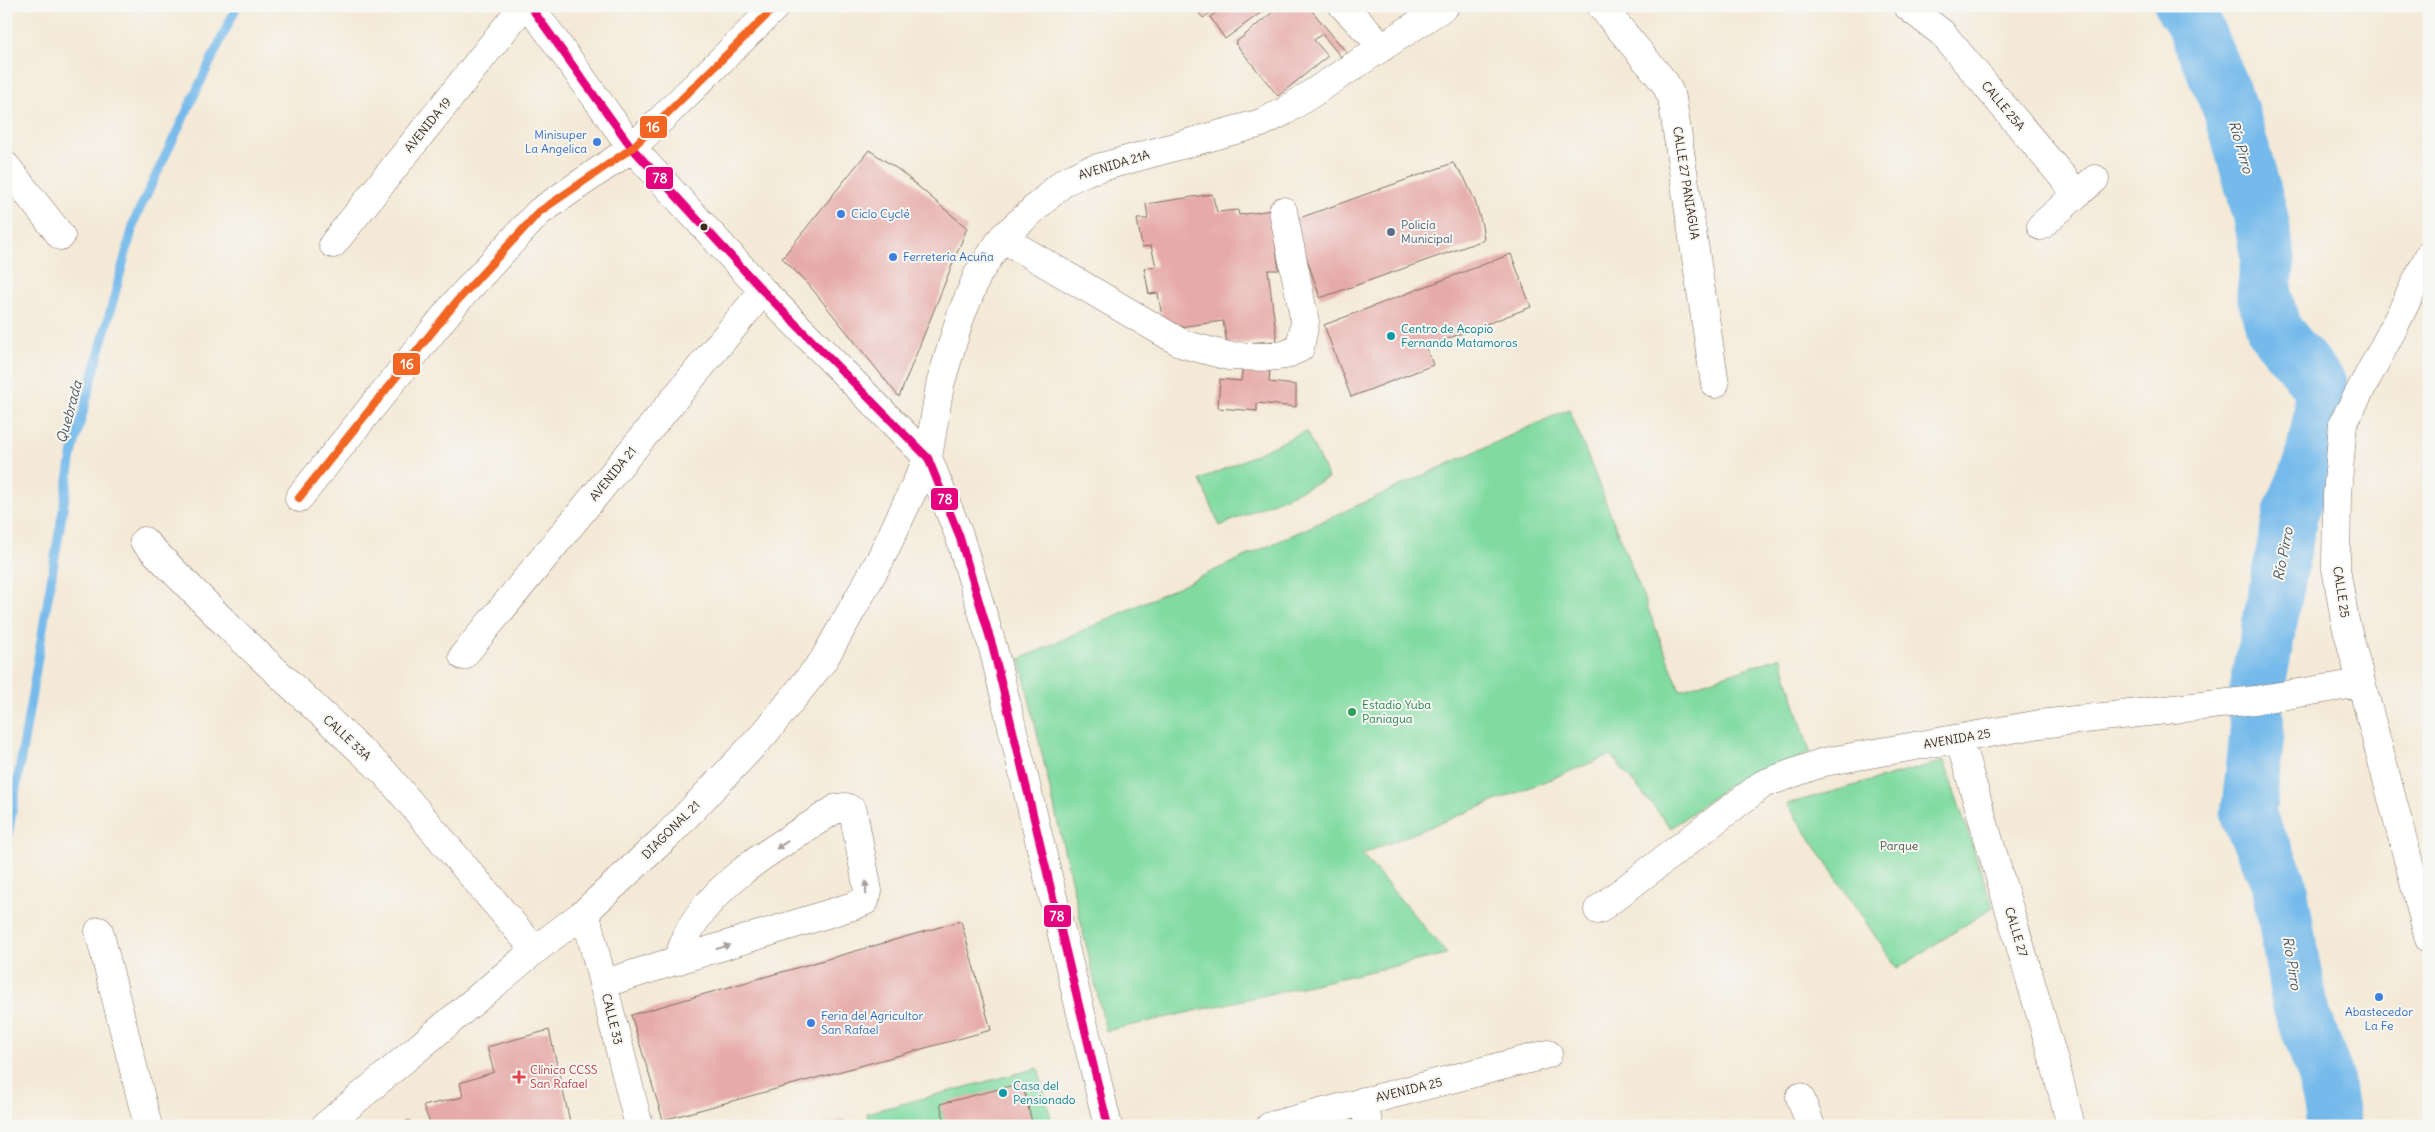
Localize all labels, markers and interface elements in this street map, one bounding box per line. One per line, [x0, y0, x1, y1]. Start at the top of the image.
street label: CALLE 25A [1978, 78, 2029, 134]
street label: AVENIDA 19 [401, 94, 454, 155]
line badge: 16 [639, 115, 668, 139]
text: 16 [646, 118, 660, 136]
water label: Río Pirro [2225, 119, 2257, 176]
street label: CALLE 27 PANIAGUA [1670, 125, 1703, 241]
place label: Minisuper La Angelica [525, 127, 587, 156]
marker: Minisuper La Angelica [591, 136, 603, 148]
street label: AVENIDA 21A [1077, 147, 1151, 182]
line badge: 78 [645, 166, 674, 190]
text: 78 [653, 169, 667, 187]
place label: Ciclo Cyclé [851, 206, 910, 221]
marker: Ciclo Cyclé [835, 208, 847, 220]
place label: Policía Municipal [1401, 217, 1452, 246]
unlabelled marker [699, 222, 709, 232]
marker: Policía Municipal [1385, 226, 1397, 238]
place label: Ferretería Acuña [903, 249, 994, 264]
marker: Ferretería Acuña [887, 251, 899, 263]
place label: Centro de Acopio Fernando Matamoros [1401, 321, 1518, 350]
marker: Centro de Acopio Fernando Matamoros [1385, 330, 1397, 342]
line badge: 16 [392, 352, 421, 376]
text: 16 [400, 355, 414, 373]
water label: Quebrada [52, 378, 86, 445]
street label: AVENIDA 21 [586, 443, 639, 504]
line badge: 78 [930, 487, 959, 511]
text: 78 [938, 490, 952, 508]
water label: Río Pirro [2269, 525, 2297, 582]
street label: CALLE 25 [2330, 565, 2353, 619]
place label: Estadio Yuba Paniagua [1362, 697, 1431, 726]
marker: Estadio Yuba Paniagua [1346, 706, 1358, 718]
street label: CALLE 33A [320, 712, 375, 764]
street label: AVENIDA 25 [1922, 725, 1992, 752]
street label: DIAGONAL 21 [639, 798, 703, 862]
park label: Parque [1880, 838, 1918, 853]
one-way arrow [775, 840, 788, 850]
one-way arrow [862, 879, 870, 895]
line badge: 78 [1043, 904, 1072, 928]
street label: CALLE 27 [2002, 905, 2031, 959]
text: 78 [1050, 907, 1064, 925]
water label: Río Pirro [2279, 935, 2305, 992]
one-way arrow [716, 942, 731, 950]
marker: Abastecedor La Fe [2373, 991, 2385, 1003]
street label: CALLE 33 [599, 992, 626, 1046]
place label: Abastecedor La Fe [2345, 1004, 2413, 1033]
place label: Feria del Agricultor San Rafael [821, 1008, 923, 1037]
marker: Feria del Agricultor San Rafael [805, 1017, 817, 1029]
place label: Clínica CCSS San Rafael [530, 1062, 598, 1091]
marker: Clínica CCSS San Rafael [512, 1070, 526, 1084]
street label: AVENIDA 25 [1374, 1074, 1444, 1105]
place label: Casa del Pensionado [1013, 1078, 1076, 1107]
marker: Casa del Pensionado [997, 1087, 1009, 1099]

